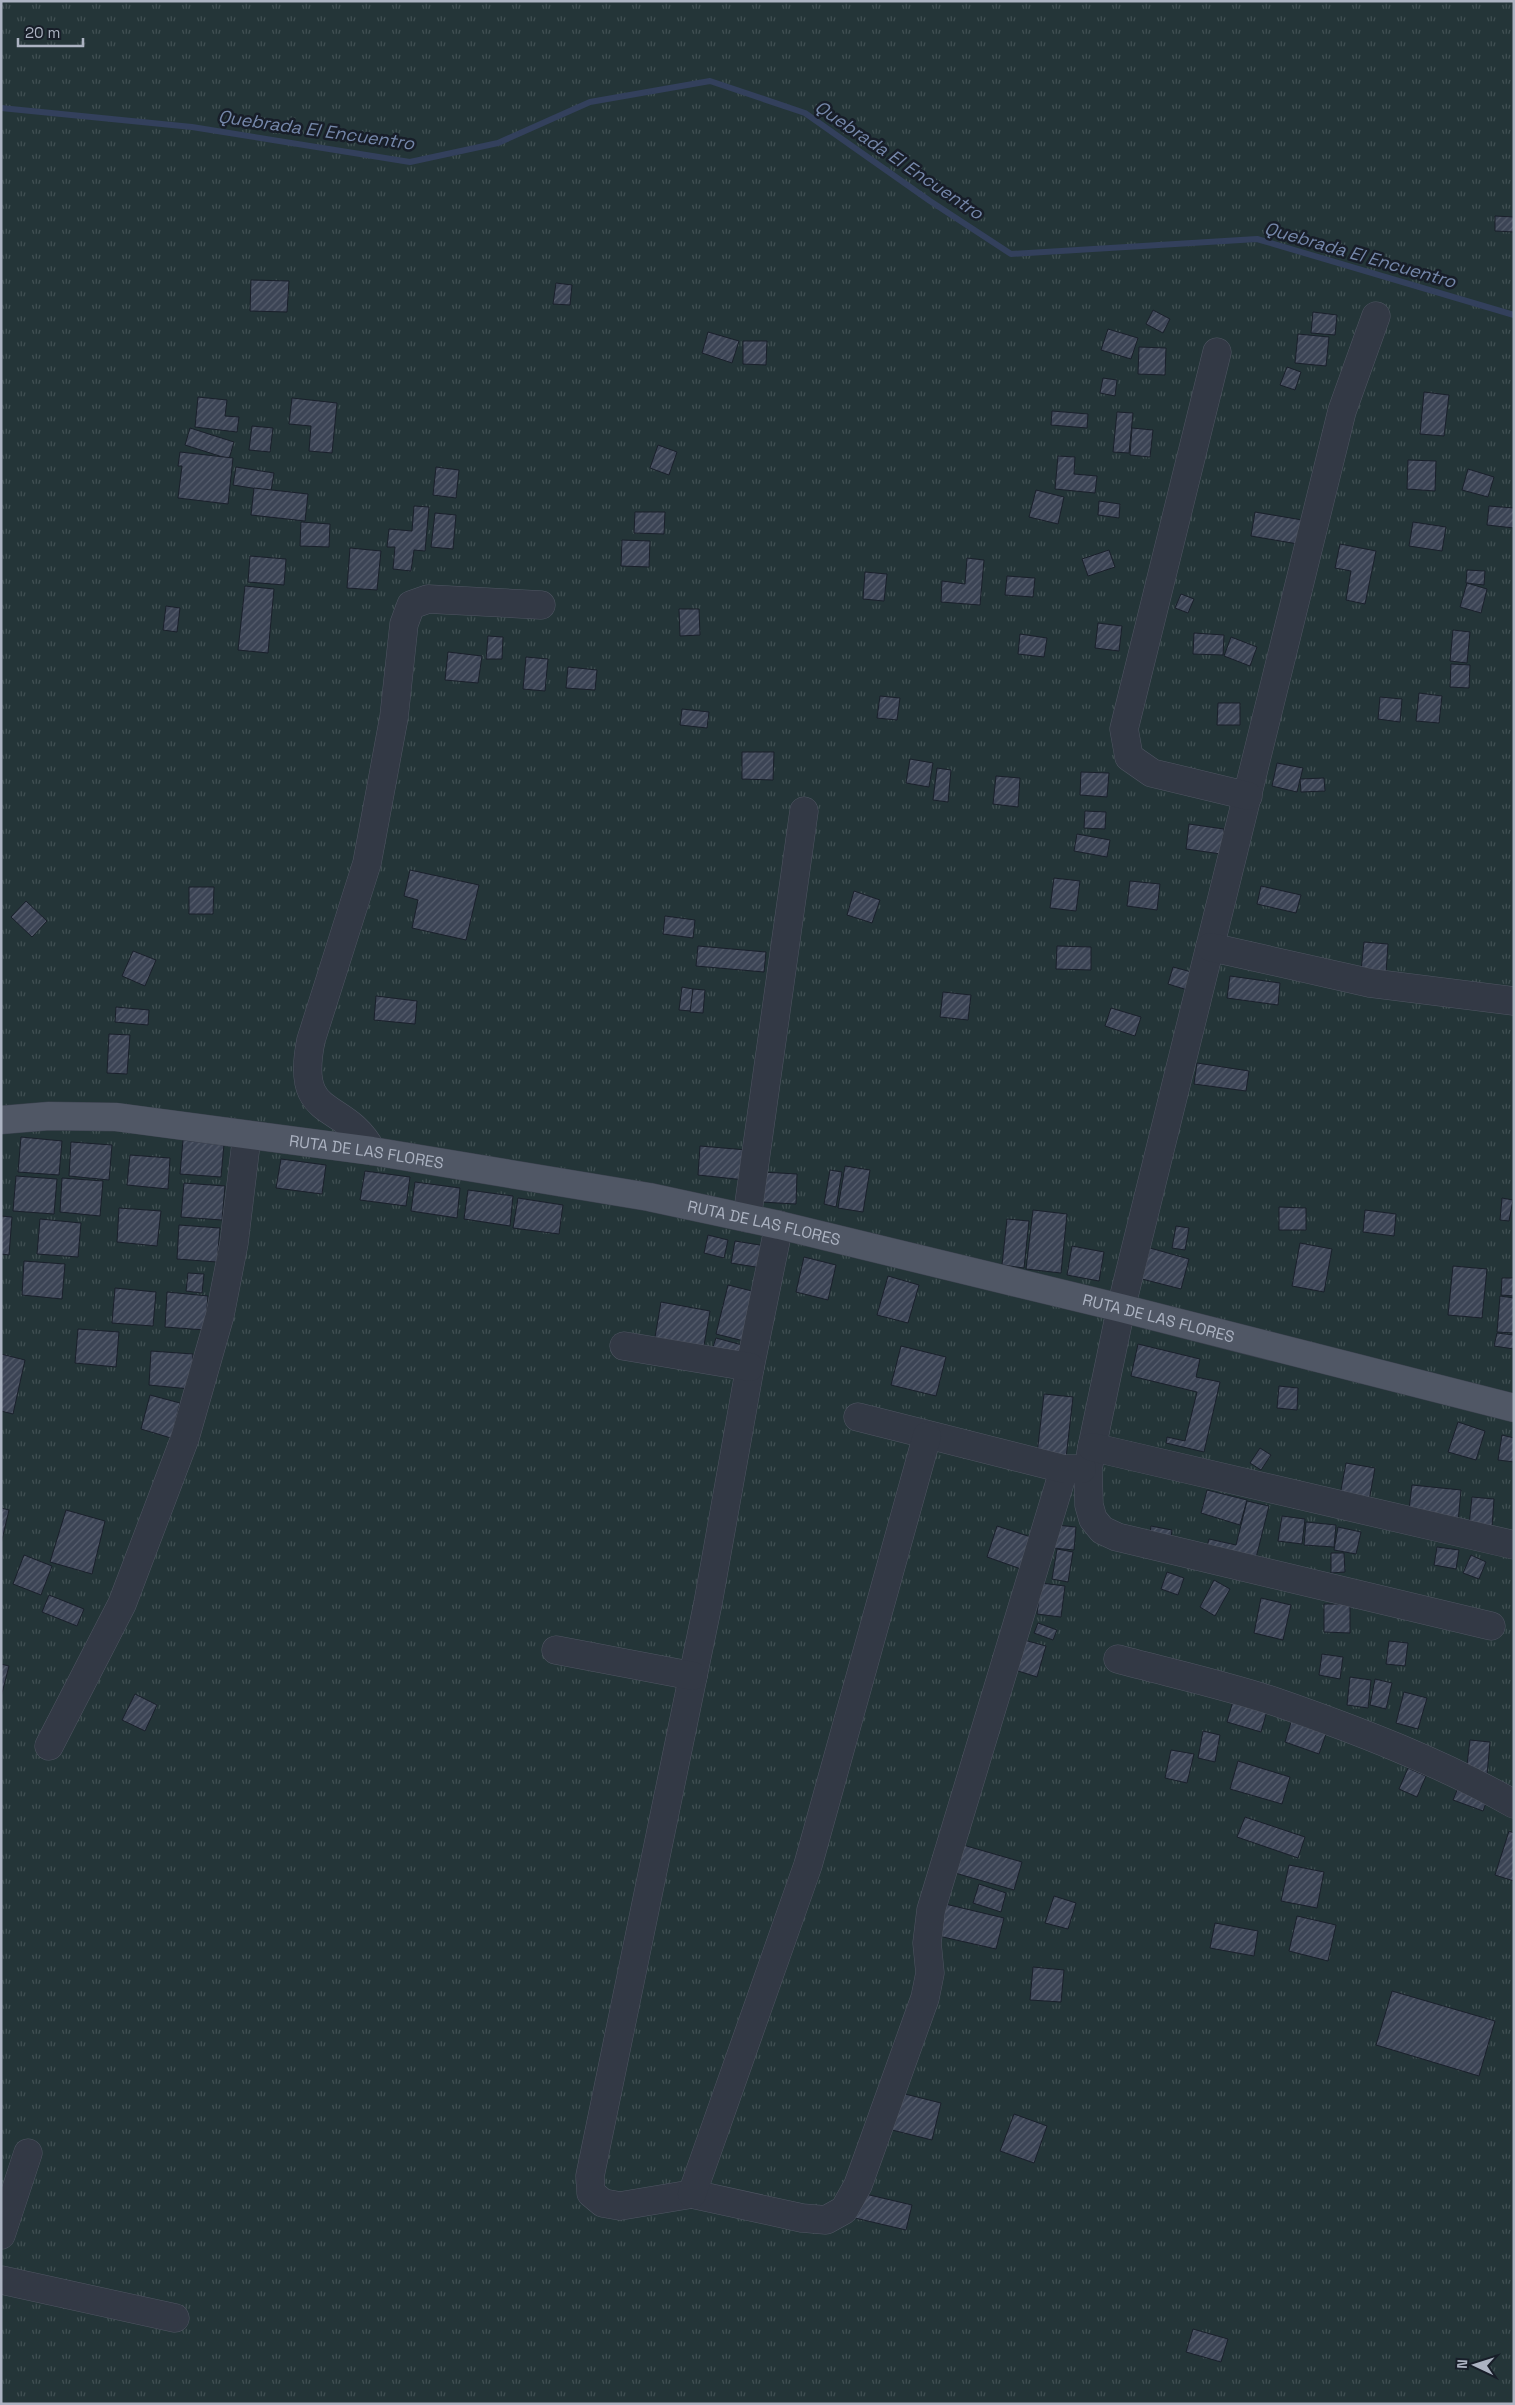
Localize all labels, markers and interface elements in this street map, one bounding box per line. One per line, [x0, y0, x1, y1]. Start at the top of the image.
scale bar [18, 15, 82, 47]
text: 20 m [25, 23, 60, 42]
water label: Quebrada El Encuentro [811, 95, 988, 225]
water label: Quebrada El Encuentro [216, 104, 417, 155]
water label: Quebrada El Encuentro [1262, 216, 1459, 293]
street label: RUTA DE LAS FLORES [288, 1130, 446, 1174]
street label: RUTA DE LAS FLORES [685, 1196, 843, 1251]
street label: RUTA DE LAS FLORES [1080, 1289, 1237, 1348]
north arrow [1450, 2340, 1500, 2390]
text: N [1453, 2359, 1471, 2369]

